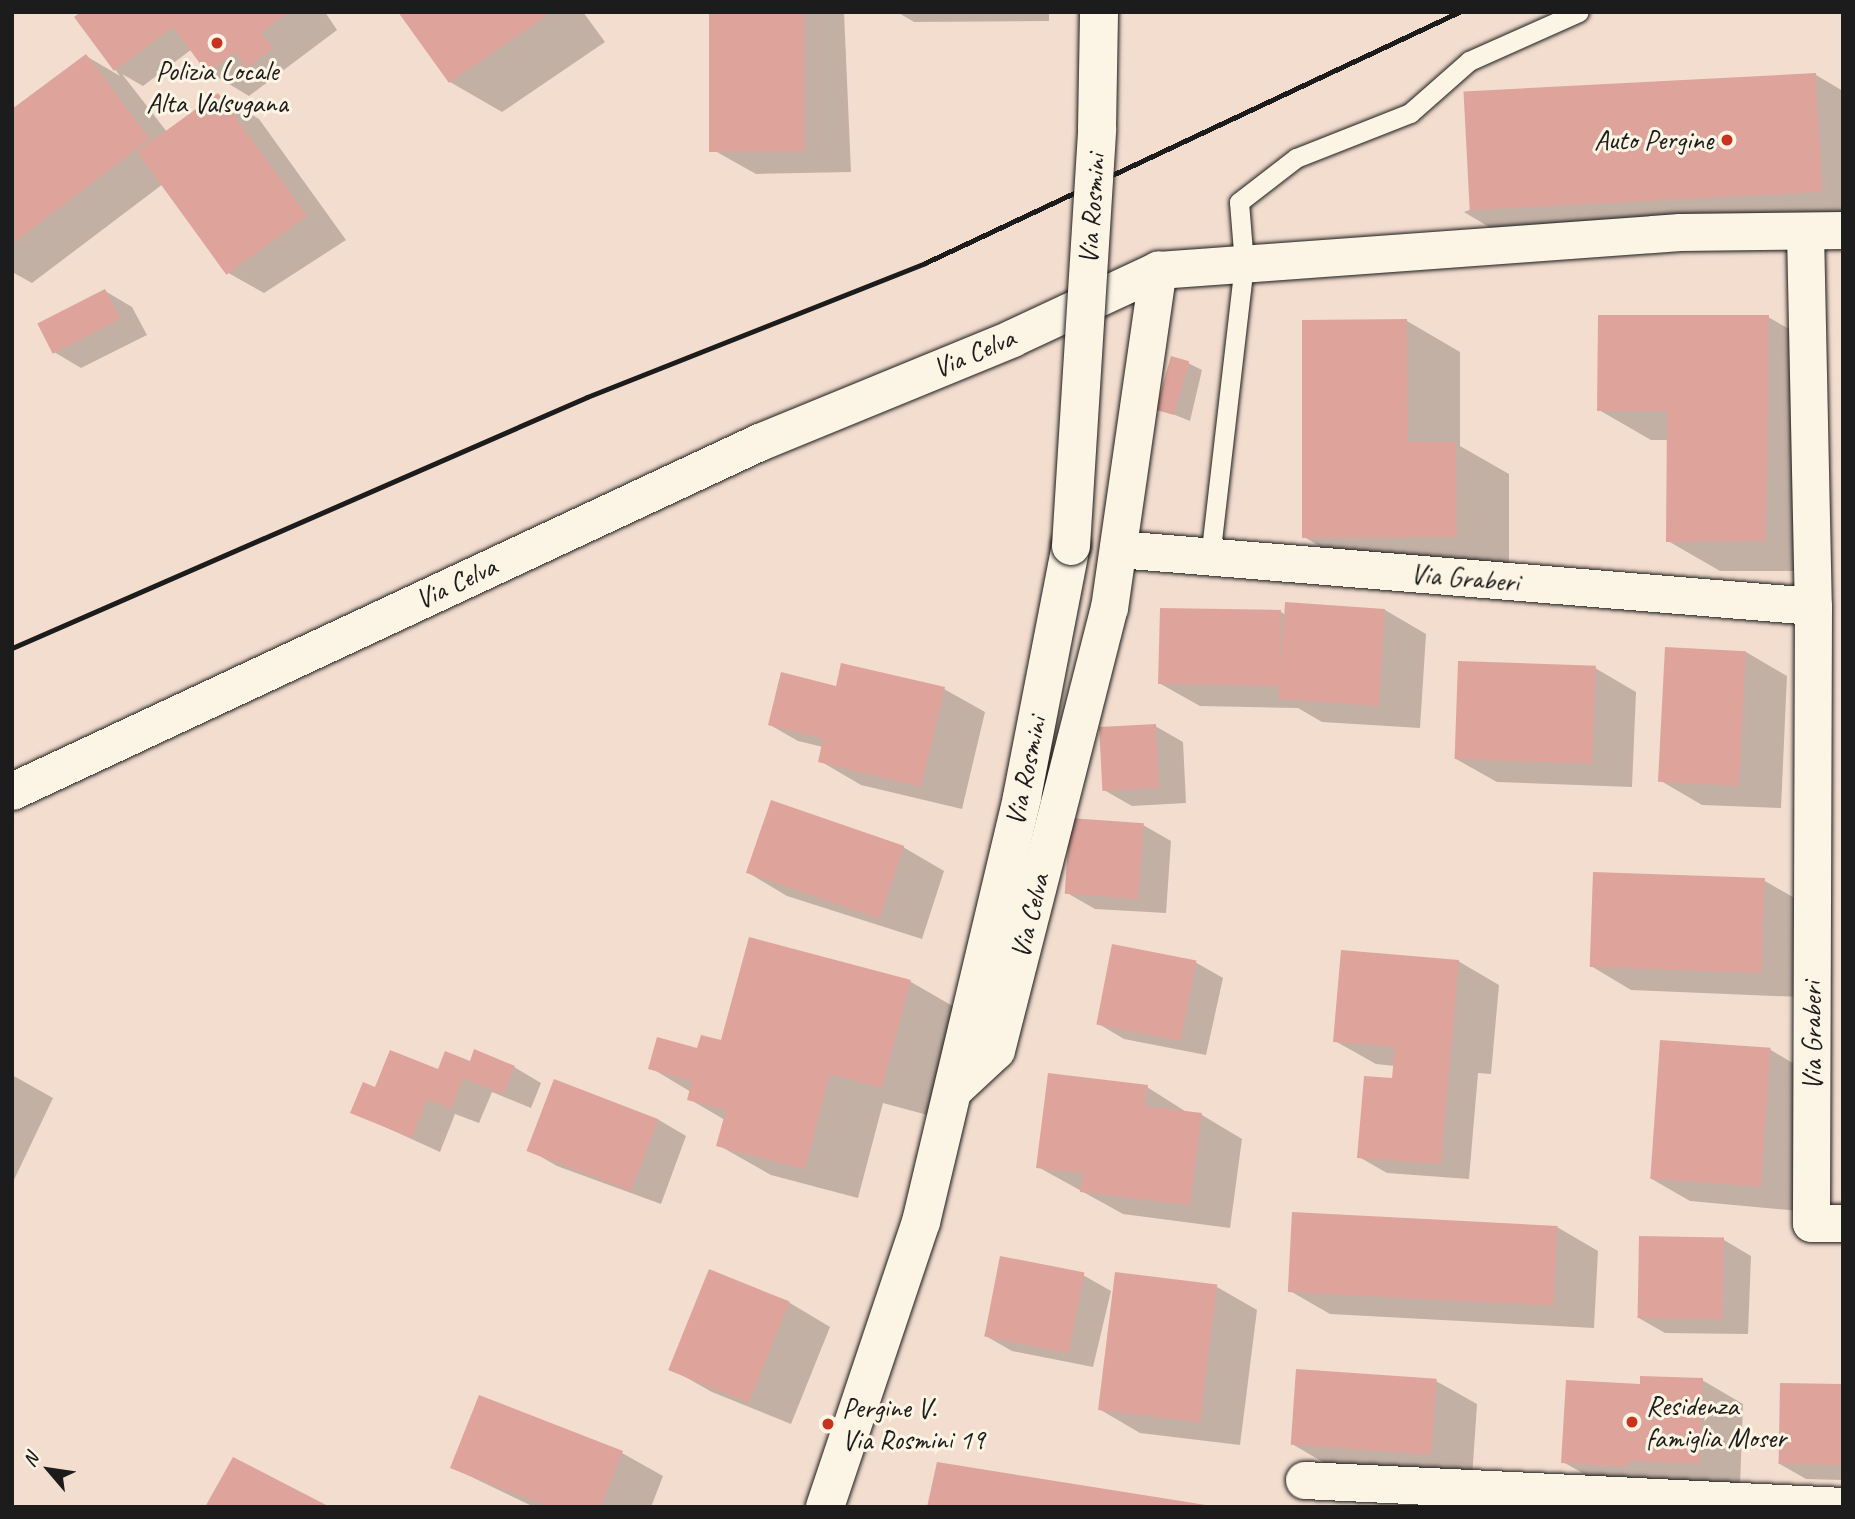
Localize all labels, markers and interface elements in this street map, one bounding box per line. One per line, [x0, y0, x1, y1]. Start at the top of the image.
marker: Polizia Locale Alta Valsugana [209, 35, 225, 51]
place label: Polizia Locale Alta Valsugana [146, 54, 288, 120]
place label: Auto Pergine [1594, 123, 1713, 157]
marker: Auto Pergine [1719, 132, 1735, 148]
street label: Via Rosmini [1071, 152, 1113, 266]
street label: Via Celva [928, 321, 1020, 385]
street label: Via Celva [410, 550, 502, 616]
street label: Via Graberi [1409, 556, 1521, 600]
street label: Via Rosmini [998, 713, 1054, 829]
street label: Via Celva [1003, 871, 1057, 961]
street label: Via Graberi [1795, 981, 1829, 1091]
place label: Residenza famiglia Moser [1646, 1389, 1786, 1455]
place label: Pergine V. Via Rosmini 19 [842, 1391, 985, 1457]
marker: Residenza famiglia Moser [1624, 1414, 1640, 1430]
marker: Pergine V. Via Rosmini 19 [820, 1416, 836, 1432]
north arrow [14, 1435, 84, 1505]
text: N [17, 1449, 44, 1471]

